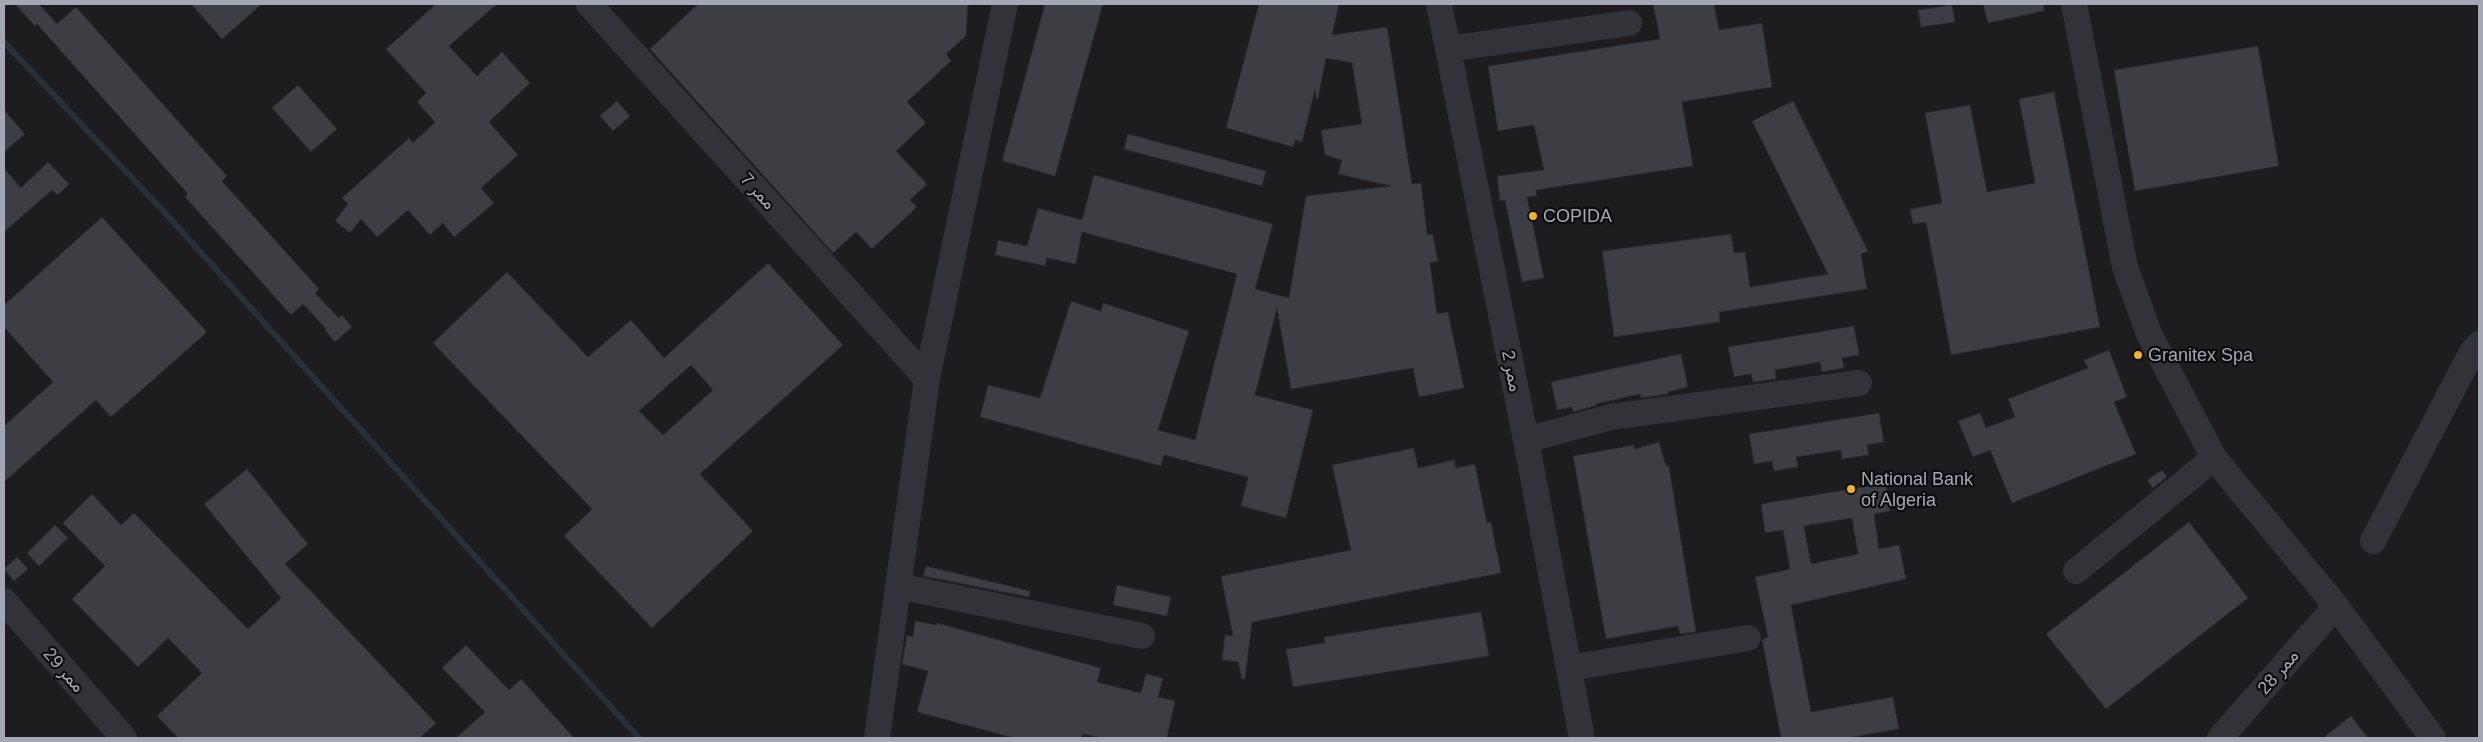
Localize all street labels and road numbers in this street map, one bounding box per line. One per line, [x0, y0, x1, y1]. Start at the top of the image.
street label: ممر 7 [736, 169, 779, 214]
street label: ممر 2 [1497, 349, 1526, 394]
street label: ممر 29 [39, 644, 89, 697]
street label: ممر 28 [2253, 646, 2303, 699]

